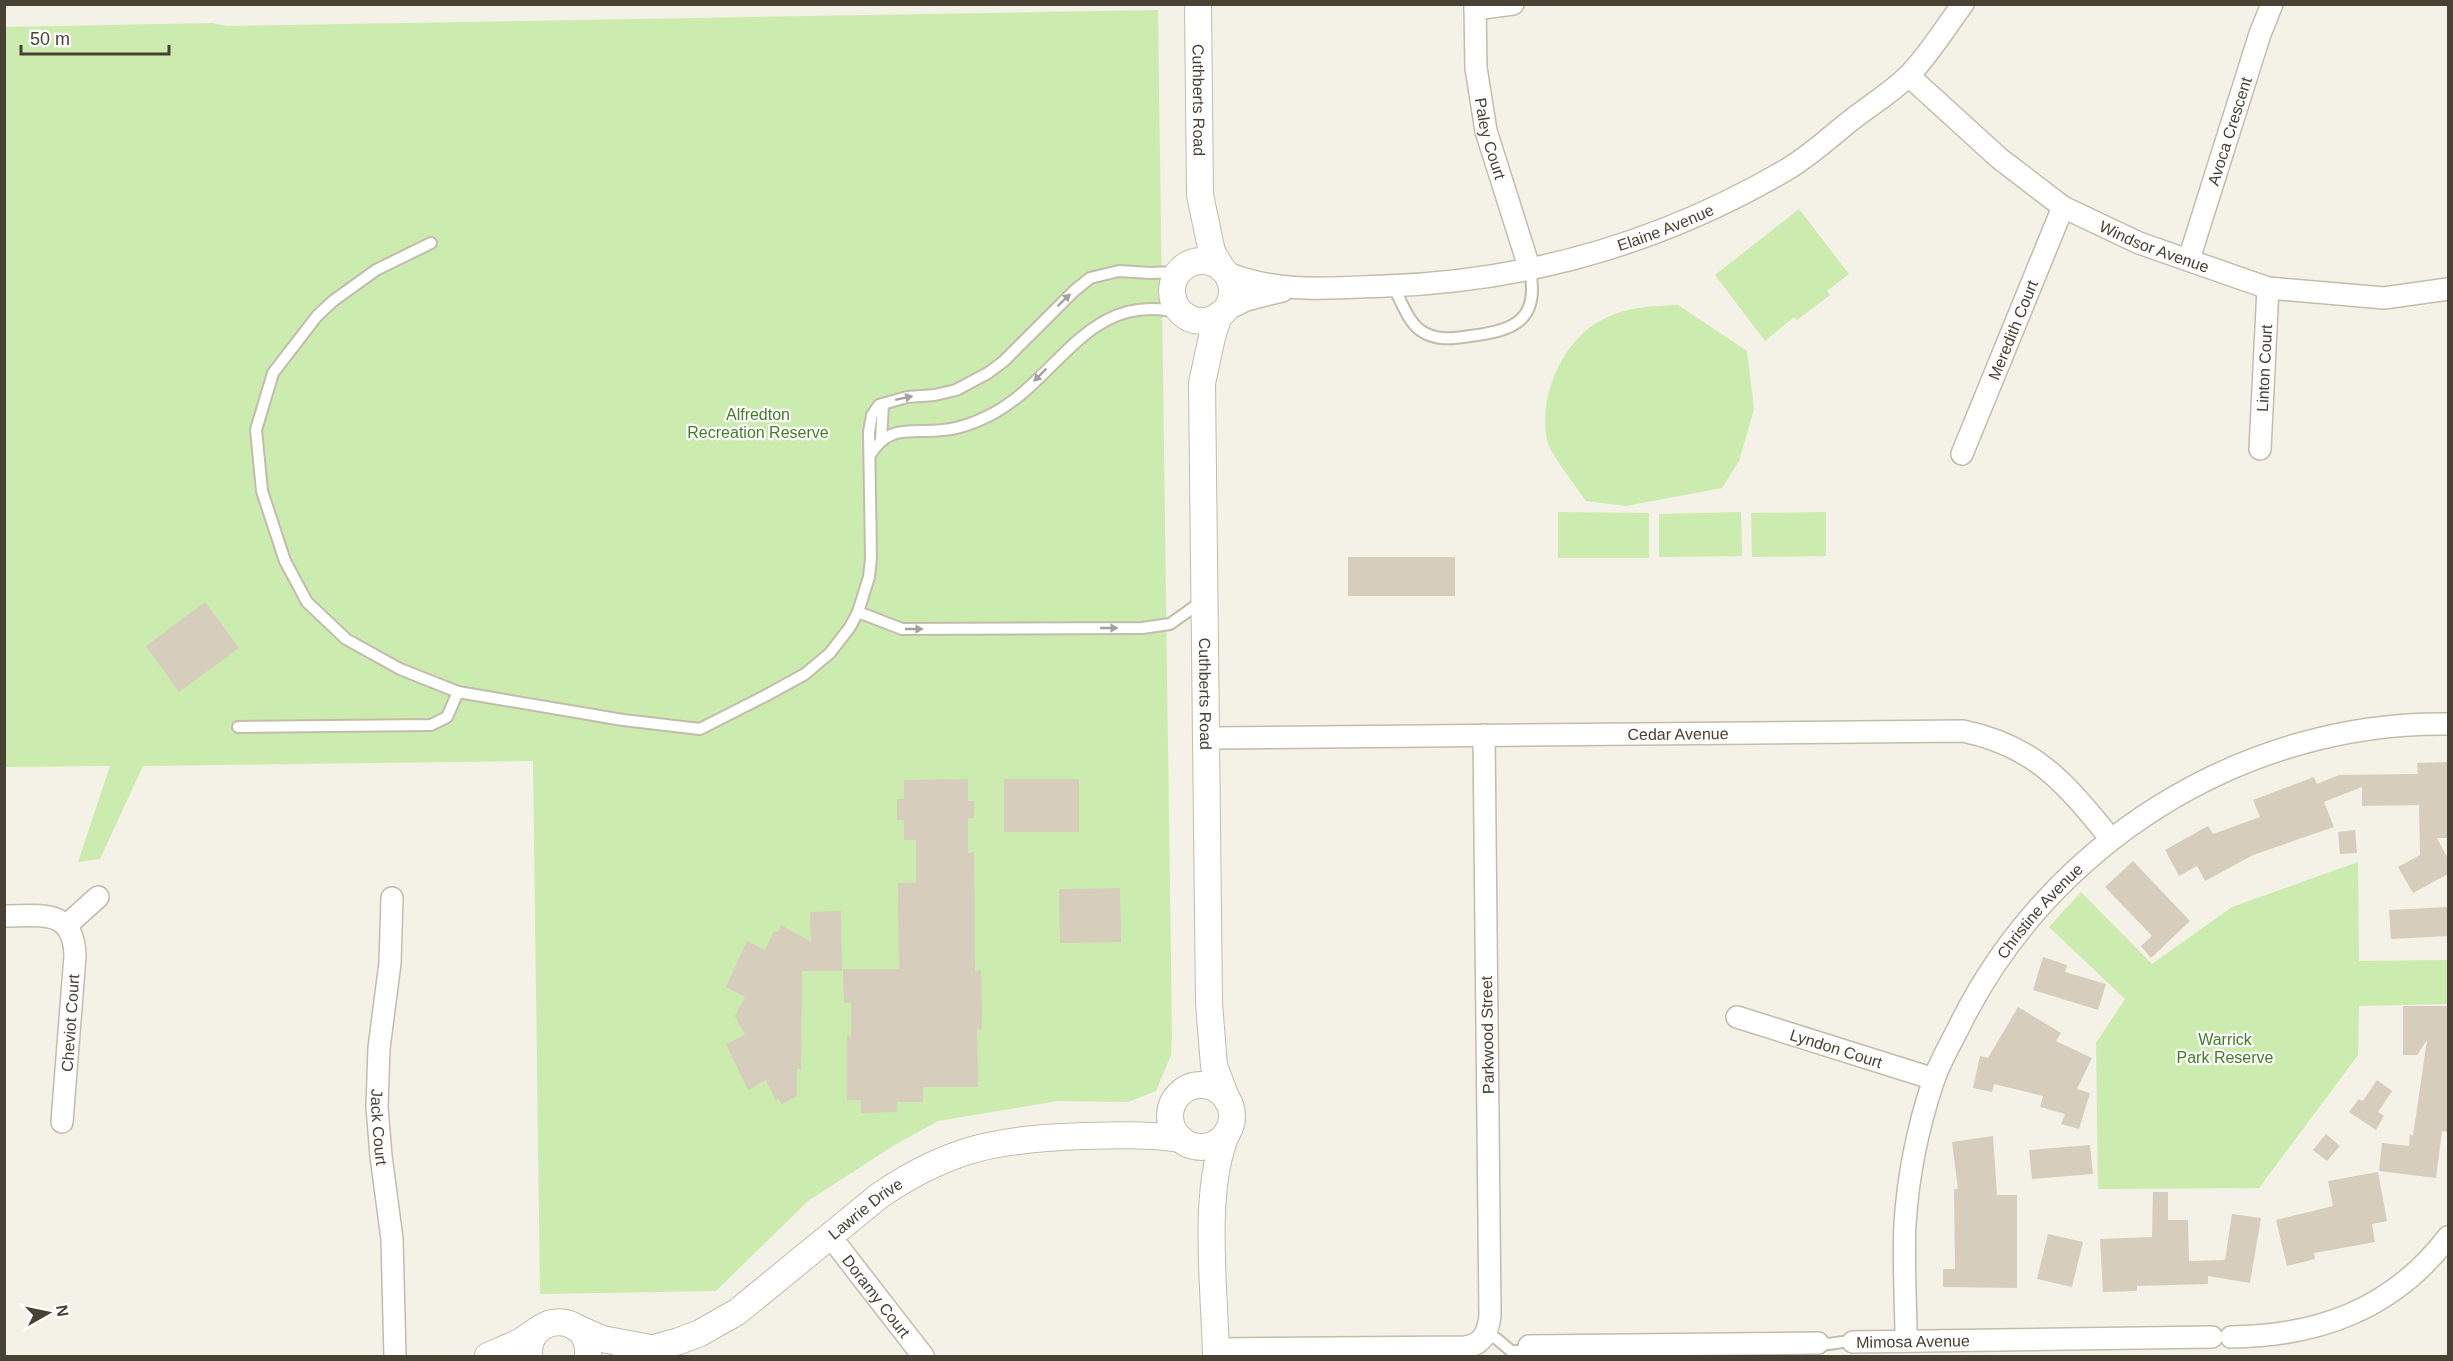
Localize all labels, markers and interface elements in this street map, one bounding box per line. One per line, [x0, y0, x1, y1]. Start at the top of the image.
scale bar [21, 18, 170, 56]
text: 50 m [30, 29, 70, 49]
street label: Cuthberts Road [1189, 44, 1208, 156]
street label: Avoca Crescent [2205, 75, 2255, 188]
street label: Paley Court [1472, 97, 1509, 182]
street label: Elaine Avenue [1615, 201, 1716, 254]
street label: Windsor Avenue [2097, 218, 2211, 276]
street label: Meredith Court [1985, 277, 2041, 382]
one-way arrow [1057, 293, 1071, 307]
street label: Linton Court [2254, 324, 2275, 412]
one-way arrow [1034, 368, 1048, 382]
one-way arrow [895, 393, 914, 402]
park label: Alfredton Recreation Reserve [687, 406, 829, 441]
one-way arrow [1099, 623, 1118, 633]
one-way arrow [904, 624, 923, 634]
street label: Cuthberts Road [1196, 638, 1214, 750]
street label: Cedar Avenue [1627, 725, 1729, 743]
street label: Christine Avenue [1994, 860, 2086, 962]
street label: Cheviot Court [59, 973, 82, 1072]
street label: Parkwood Street [1478, 975, 1497, 1094]
street label: Lyndon Court [1788, 1026, 1885, 1071]
park label: Warrick Park Reserve [2177, 1031, 2274, 1066]
street label: Jack Court [368, 1089, 390, 1167]
street label: Lawrie Drive [825, 1175, 906, 1243]
street label: Doramy Court [839, 1252, 914, 1341]
north arrow [18, 1283, 78, 1343]
text: N [53, 1304, 72, 1318]
street label: Mimosa Avenue [1856, 1332, 1970, 1351]

